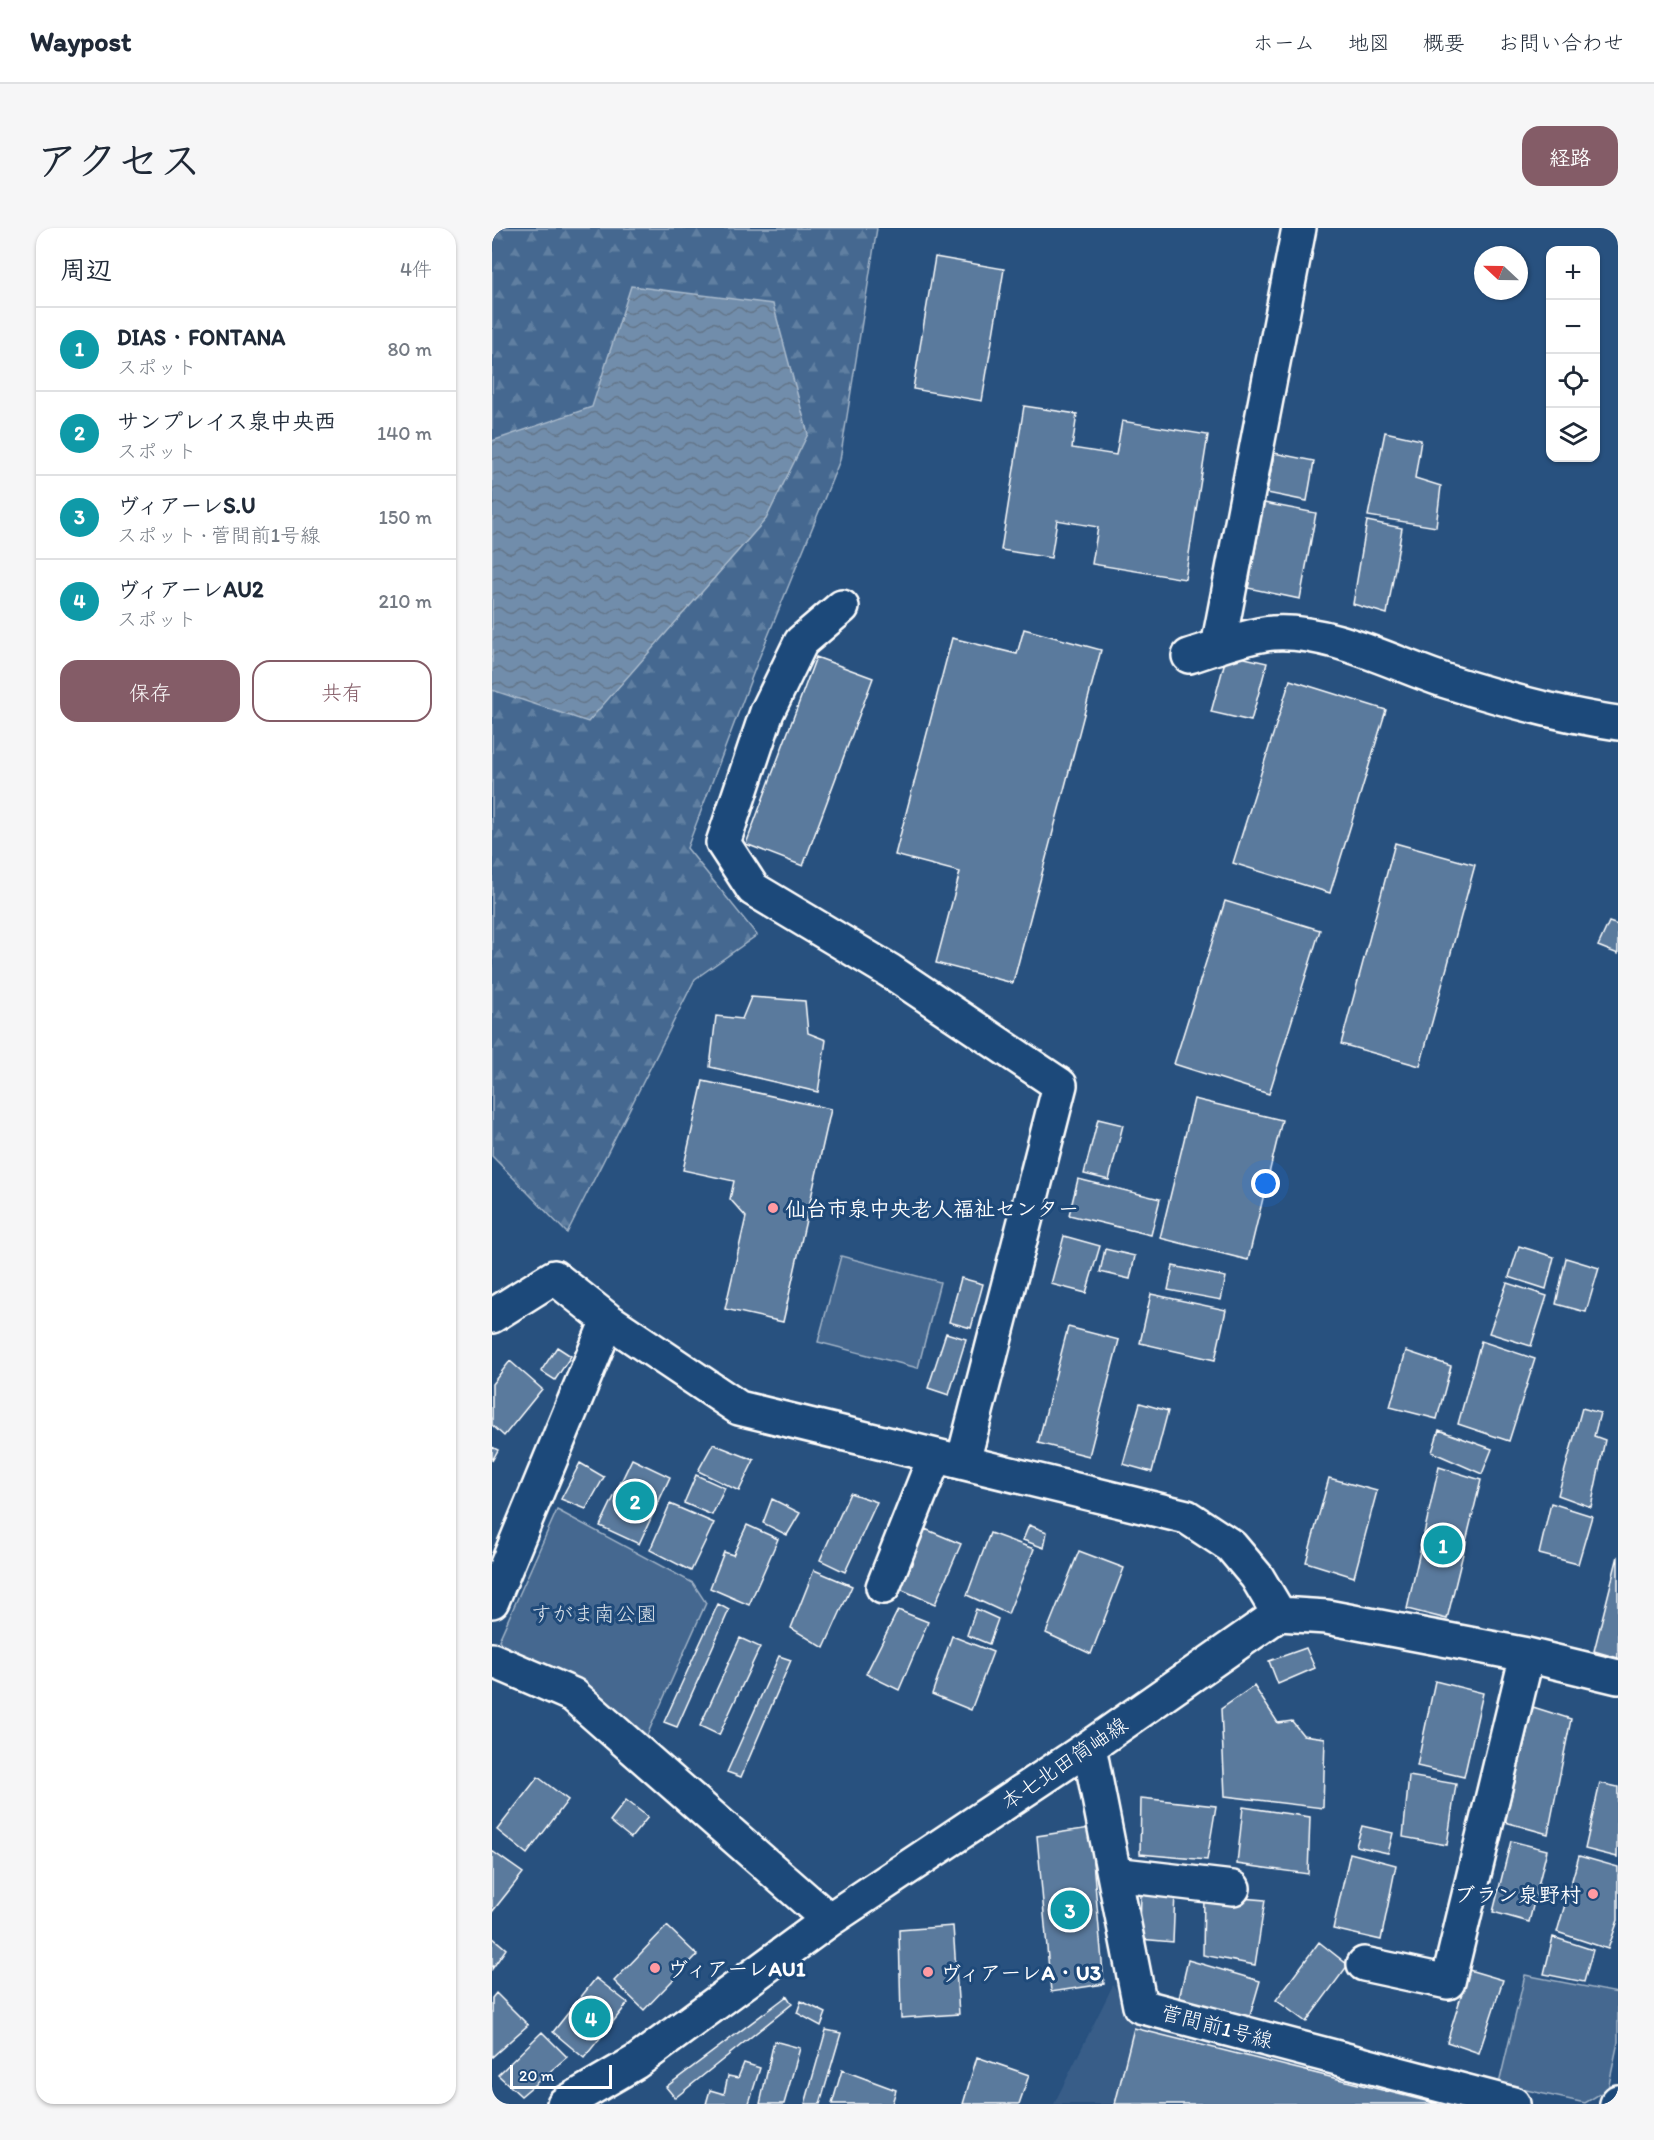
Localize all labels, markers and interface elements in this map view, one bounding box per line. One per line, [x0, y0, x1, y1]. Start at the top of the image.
text: Waypost [30, 24, 132, 58]
text: ホーム [1253, 30, 1315, 55]
text: 地図 [1348, 30, 1390, 55]
text: 概要 [1423, 30, 1465, 55]
text: お問い合わせ [1498, 30, 1624, 55]
button: 経路 [1522, 126, 1618, 186]
text: アクセス [36, 135, 201, 186]
north arrow [1474, 246, 1528, 300]
map controls [1546, 246, 1600, 462]
button: + [1546, 246, 1600, 300]
text: 周辺 [60, 254, 112, 286]
text: 4件 [400, 257, 432, 281]
button: − [1546, 300, 1600, 354]
text: DIAS・FONTANA [117, 324, 285, 351]
text: 1 [75, 337, 84, 361]
text: 80 m [387, 337, 432, 361]
button: locate [1546, 354, 1600, 408]
text: スポット [117, 355, 197, 379]
text: サンプレイス泉中央西 [117, 408, 336, 435]
button: layers [1546, 408, 1600, 462]
text: 2 [74, 421, 85, 445]
text: 140 m [377, 421, 432, 445]
text: スポット [117, 439, 197, 463]
text: ヴィアーレS.U [117, 492, 256, 519]
text: 3 [74, 505, 85, 529]
text: 150 m [379, 505, 432, 529]
text: スポット · 菅間前1号線 [117, 523, 320, 547]
text: ヴィアーレAU2 [117, 576, 264, 603]
text: 4 [73, 589, 86, 613]
text: 210 m [379, 589, 432, 613]
text: スポット [117, 607, 197, 631]
button: 保存 [60, 660, 240, 722]
button: 共有 [252, 660, 432, 722]
your location [1251, 1169, 1280, 1198]
place label: 仙台市泉中央老人福祉センター [785, 1196, 1079, 1221]
marker: 仙台市泉中央老人福祉センター [766, 1201, 780, 1215]
pin: 2 [616, 1478, 654, 1524]
pin: 1 [1424, 1522, 1462, 1568]
park label: すがま南公園 [531, 1601, 657, 1626]
street label: 本七北田筒岫線 [996, 1712, 1132, 1814]
place label: ブラン泉野村 [1454, 1882, 1581, 1907]
marker: ブラン泉野村 [1586, 1887, 1600, 1901]
pin: 3 [1050, 1888, 1090, 1932]
place label: ヴィアーレAU1 [667, 1956, 806, 1981]
place label: ヴィアーレA・U3 [940, 1960, 1101, 1985]
marker: ヴィアーレAU1 [648, 1961, 662, 1975]
marker: ヴィアーレA・U3 [921, 1965, 935, 1979]
pin: 4 [572, 1996, 610, 2040]
street label: 菅間前1号線 [1158, 1999, 1276, 2053]
scale bar [510, 2062, 612, 2090]
text: 20 m [519, 2066, 554, 2085]

